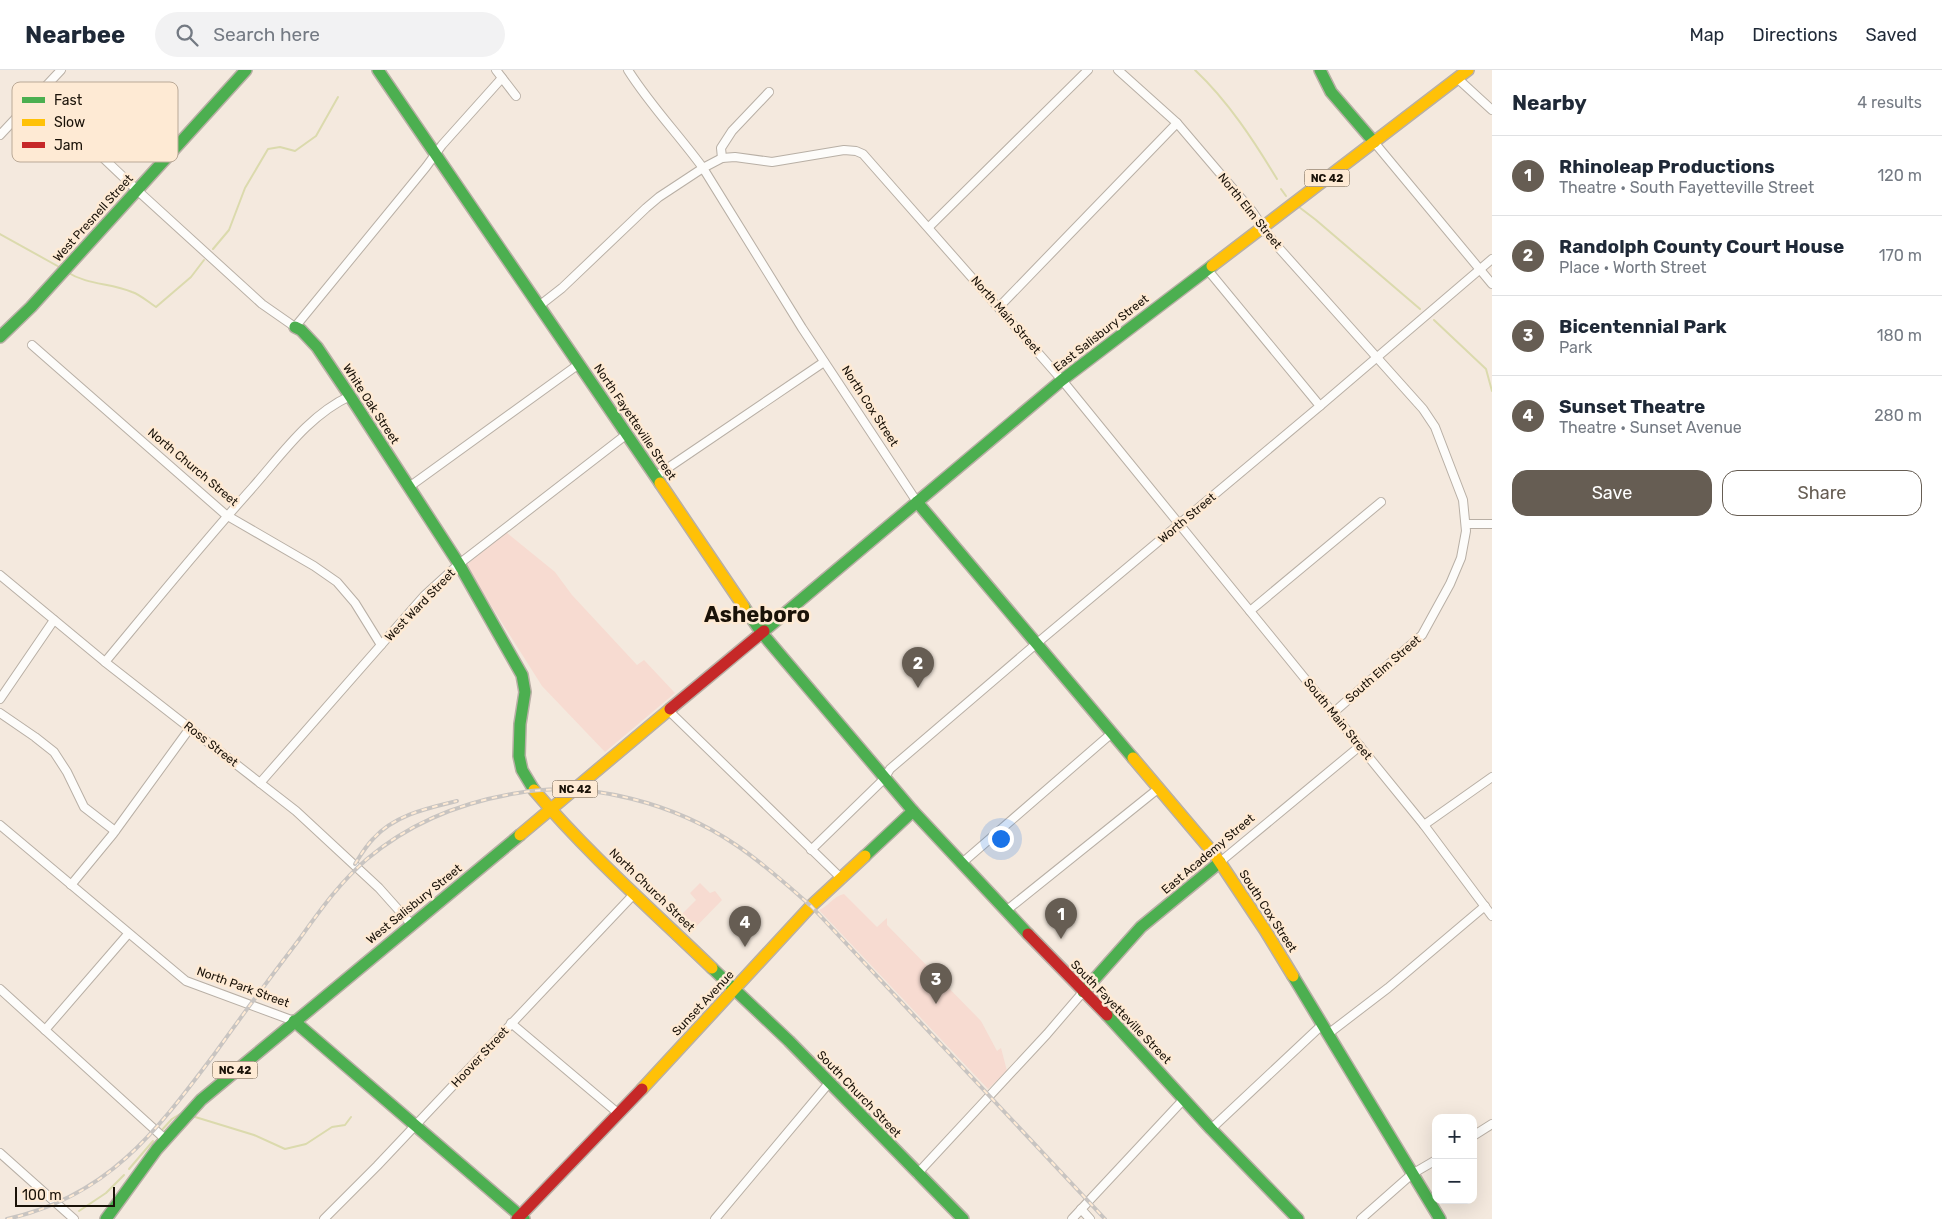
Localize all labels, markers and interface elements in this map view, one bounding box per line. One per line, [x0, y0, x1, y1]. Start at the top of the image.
search box [155, 12, 505, 57]
text: Nearbee [25, 21, 125, 49]
icon: search [173, 21, 201, 49]
text: Search here [213, 23, 320, 46]
text: Map [1689, 24, 1724, 46]
text: Directions [1752, 24, 1838, 46]
text: Saved [1866, 24, 1917, 46]
legend [12, 82, 178, 162]
text: Nearby [1512, 90, 1587, 115]
text: Fast [54, 92, 83, 109]
text: 4 results [1857, 93, 1922, 112]
text: Slow [54, 114, 85, 131]
text: Jam [54, 137, 83, 154]
text: Rhinoleap Productions [1559, 155, 1775, 178]
text: 1 [1524, 166, 1532, 185]
text: 120 m [1877, 166, 1922, 185]
street label: North Elm Street [1215, 170, 1285, 252]
road number: NC 42 [1304, 170, 1350, 186]
street label: West Presnell Street [50, 171, 136, 264]
text: Theatre · South Fayetteville Street [1559, 178, 1814, 197]
text: Randolph County Court House [1559, 235, 1844, 258]
text: 2 [1523, 246, 1533, 265]
text: 170 m [1879, 246, 1922, 265]
text: Place · Worth Street [1559, 258, 1707, 277]
street label: North Main Street [968, 273, 1044, 357]
street label: East Salisbury Street [1051, 291, 1151, 374]
text: Bicentennial Park [1559, 315, 1727, 338]
text: 3 [1523, 326, 1533, 345]
text: 180 m [1877, 326, 1922, 345]
text: Park [1559, 338, 1592, 357]
street label: White Oak Street [340, 361, 402, 447]
street label: North Fayetteville Street [591, 361, 679, 483]
street label: North Cox Street [839, 363, 902, 449]
text: Sunset Theatre [1559, 395, 1705, 418]
text: 4 [1523, 406, 1533, 425]
text: 280 m [1874, 406, 1922, 425]
text: Theatre · Sunset Avenue [1559, 418, 1742, 437]
street label: North Church Street [145, 425, 241, 509]
button: Save [1512, 470, 1712, 516]
button: Share [1722, 470, 1922, 516]
street label: Worth Street [1156, 490, 1219, 546]
street label: West Ward Street [382, 566, 458, 644]
district label: Asheboro [704, 601, 810, 628]
street label: South Elm Street [1343, 632, 1424, 705]
pin: 2 [902, 647, 934, 688]
street label: South Main Street [1301, 676, 1375, 763]
street label: Ross Street [181, 719, 241, 770]
road number: NC 42 [552, 781, 598, 798]
street label: East Academy Street [1159, 811, 1257, 897]
your location [988, 826, 1014, 852]
street label: North Church Street [606, 846, 698, 935]
street label: West Salisbury Street [363, 861, 465, 947]
street label: South Cox Street [1236, 867, 1300, 955]
pin: 1 [1045, 898, 1077, 939]
pin: 4 [729, 906, 761, 947]
street label: South Fayetteville Street [1068, 957, 1174, 1067]
pin: 3 [920, 963, 952, 1004]
street label: North Park Street [195, 964, 291, 1010]
street label: Sunset Avenue [669, 967, 737, 1039]
street label: Hoover Street [449, 1024, 512, 1090]
street label: South Church Street [814, 1048, 904, 1140]
road number: NC 42 [212, 1062, 258, 1078]
map controls [1432, 1114, 1477, 1204]
button: + [1432, 1114, 1477, 1159]
button: − [1432, 1159, 1477, 1204]
scale bar [15, 1184, 115, 1207]
text: 100 m [22, 1187, 62, 1204]

